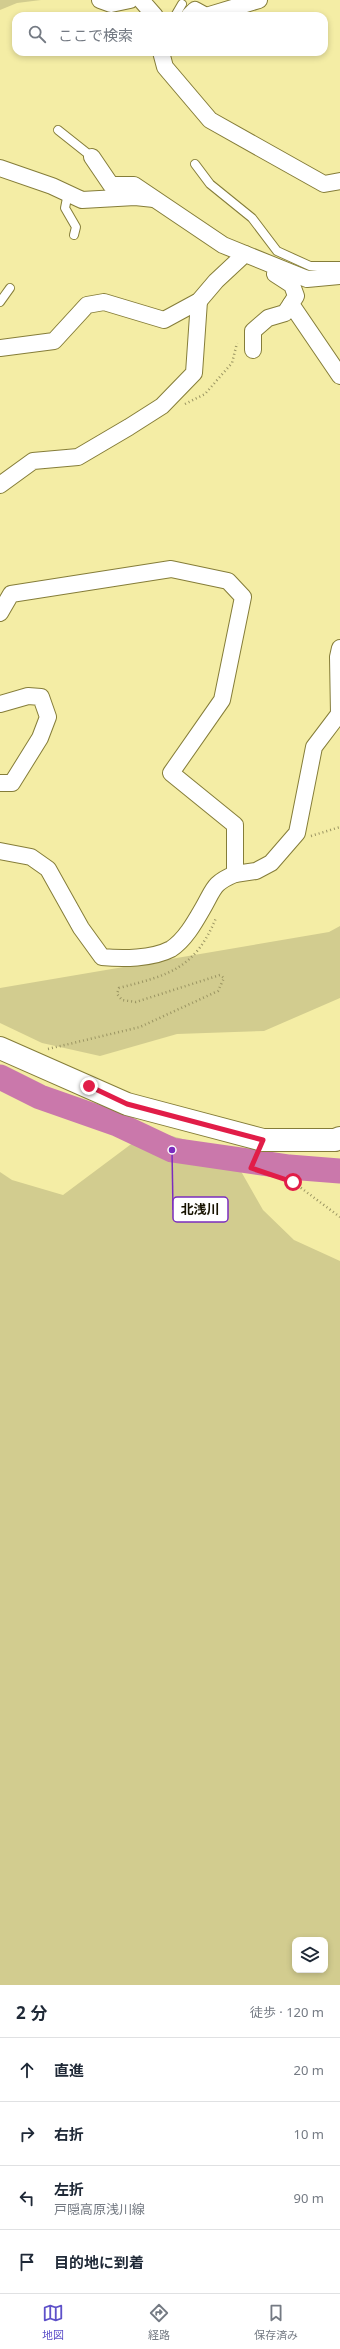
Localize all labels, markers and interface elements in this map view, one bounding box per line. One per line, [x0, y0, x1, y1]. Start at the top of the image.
search box [12, 12, 328, 56]
icon: search [26, 23, 48, 45]
text: ここで検索 [58, 25, 133, 45]
route end [80, 1077, 98, 1095]
route start [284, 1173, 302, 1191]
callout: 北浅川 [173, 1197, 228, 1222]
text: 北浅川 [180, 1200, 220, 1218]
map controls [292, 1937, 328, 1973]
button: layers [292, 1937, 328, 1973]
text: 2 分 [16, 2001, 47, 2024]
text: 徒歩 · 120 m [250, 2003, 324, 2021]
icon: ahead [16, 2059, 38, 2081]
text: 直進 [54, 2060, 84, 2080]
text: 20 m [294, 2061, 324, 2079]
icon: right [16, 2123, 38, 2145]
text: 右折 [54, 2124, 84, 2144]
text: 10 m [294, 2125, 324, 2143]
text: 左折 [54, 2179, 84, 2199]
icon: left [16, 2187, 38, 2209]
text: 90 m [294, 2189, 324, 2207]
text: 戸隠高原浅川線 [54, 2200, 145, 2218]
icon: arrive [16, 2251, 38, 2273]
text: 目的地に到着 [54, 2252, 144, 2272]
tab: 地図 [42, 2302, 64, 2342]
tab: 経路 [148, 2302, 170, 2342]
tab: 保存済み [254, 2302, 298, 2342]

